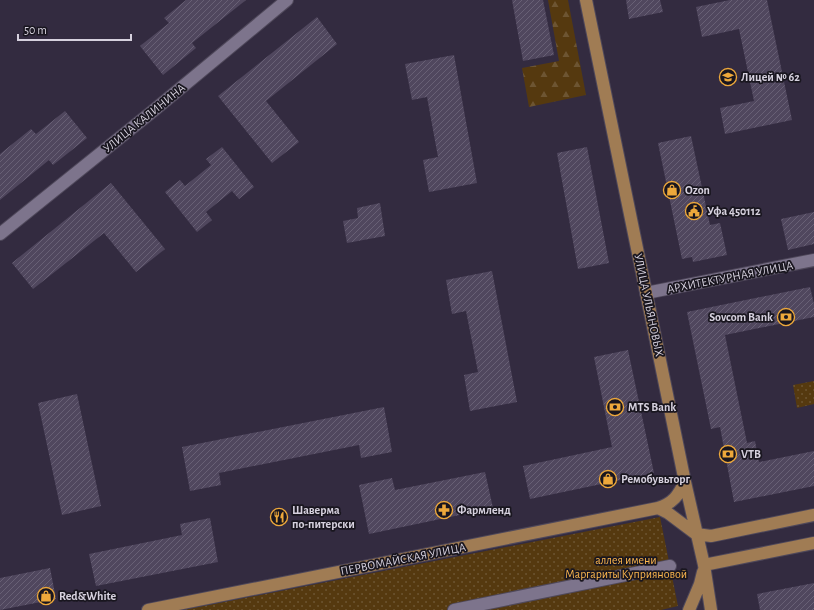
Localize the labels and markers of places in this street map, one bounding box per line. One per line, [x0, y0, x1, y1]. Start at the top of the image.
school or university icon: Лицей № 62 [718, 67, 738, 87]
place label: Лицей № 62 [741, 71, 800, 83]
shop icon: Ozon [662, 180, 682, 200]
place label: Ozon [685, 184, 710, 196]
public building icon: Уфа 450112 [684, 201, 704, 221]
place label: Уфа 450112 [707, 205, 761, 217]
bank icon: Sovcom Bank [776, 307, 796, 327]
place label: Sovcom Bank [709, 311, 773, 323]
bank icon: MTS Bank [605, 397, 625, 417]
place label: MTS Bank [628, 401, 676, 413]
bank icon: VTB [718, 444, 738, 464]
place label: VTB [741, 448, 761, 460]
shop icon: Ремобувьторг [598, 469, 618, 489]
place label: Ремобувьторг [621, 473, 690, 486]
pharmacy icon: Фармленд [434, 500, 454, 520]
place label: Шаверма по-питерски [292, 504, 355, 530]
place label: Фармленд [457, 504, 511, 516]
restaurant icon: Шаверма по-питерски [269, 507, 289, 527]
shop icon: Red&White [36, 586, 56, 606]
place label: Red&White [59, 590, 117, 602]

